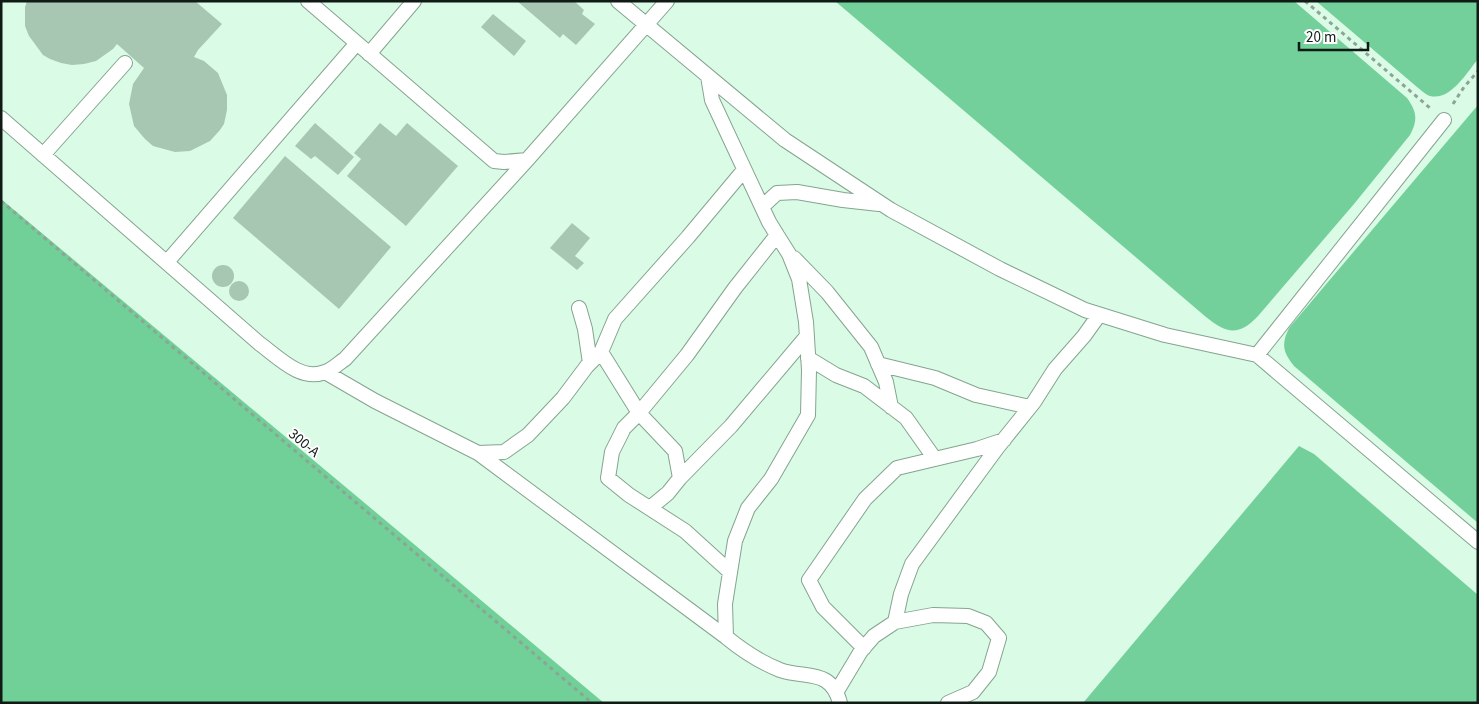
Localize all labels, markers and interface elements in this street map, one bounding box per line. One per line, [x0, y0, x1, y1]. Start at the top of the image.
scale bar [1299, 20, 1368, 52]
text: 20 m [1306, 27, 1336, 48]
street label: 300-A [284, 424, 325, 463]

